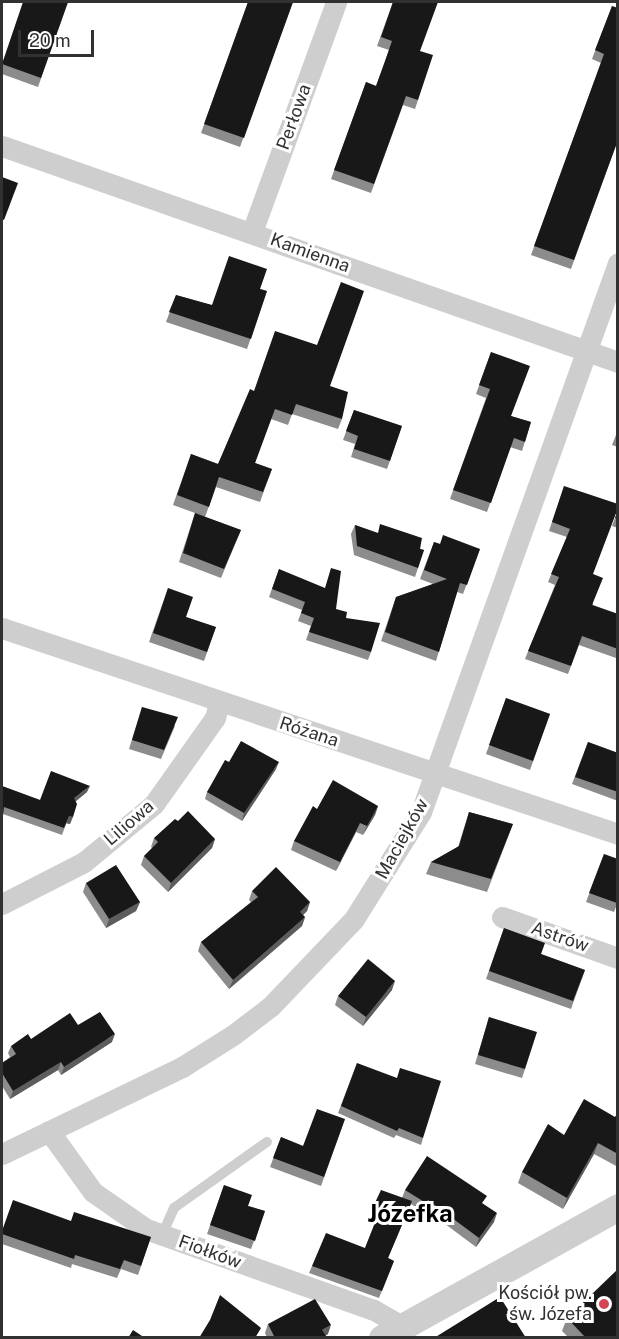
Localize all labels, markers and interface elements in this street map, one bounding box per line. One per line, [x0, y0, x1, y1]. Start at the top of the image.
scale bar [21, 18, 98, 56]
text: 20 m [29, 30, 71, 51]
street label: Perłowa [272, 81, 316, 153]
street label: Kamienna [267, 229, 353, 277]
street label: Różana [277, 712, 341, 752]
street label: Maciejków [371, 795, 433, 883]
street label: Liliowa [100, 796, 158, 850]
street label: Astrów [528, 917, 592, 957]
district label: Józefka [368, 1200, 452, 1228]
street label: Fiołków [176, 1231, 244, 1273]
place label: Kościół pw. św. Józefa [498, 1283, 592, 1326]
marker: Kościół pw. św. Józefa [597, 1297, 611, 1311]

